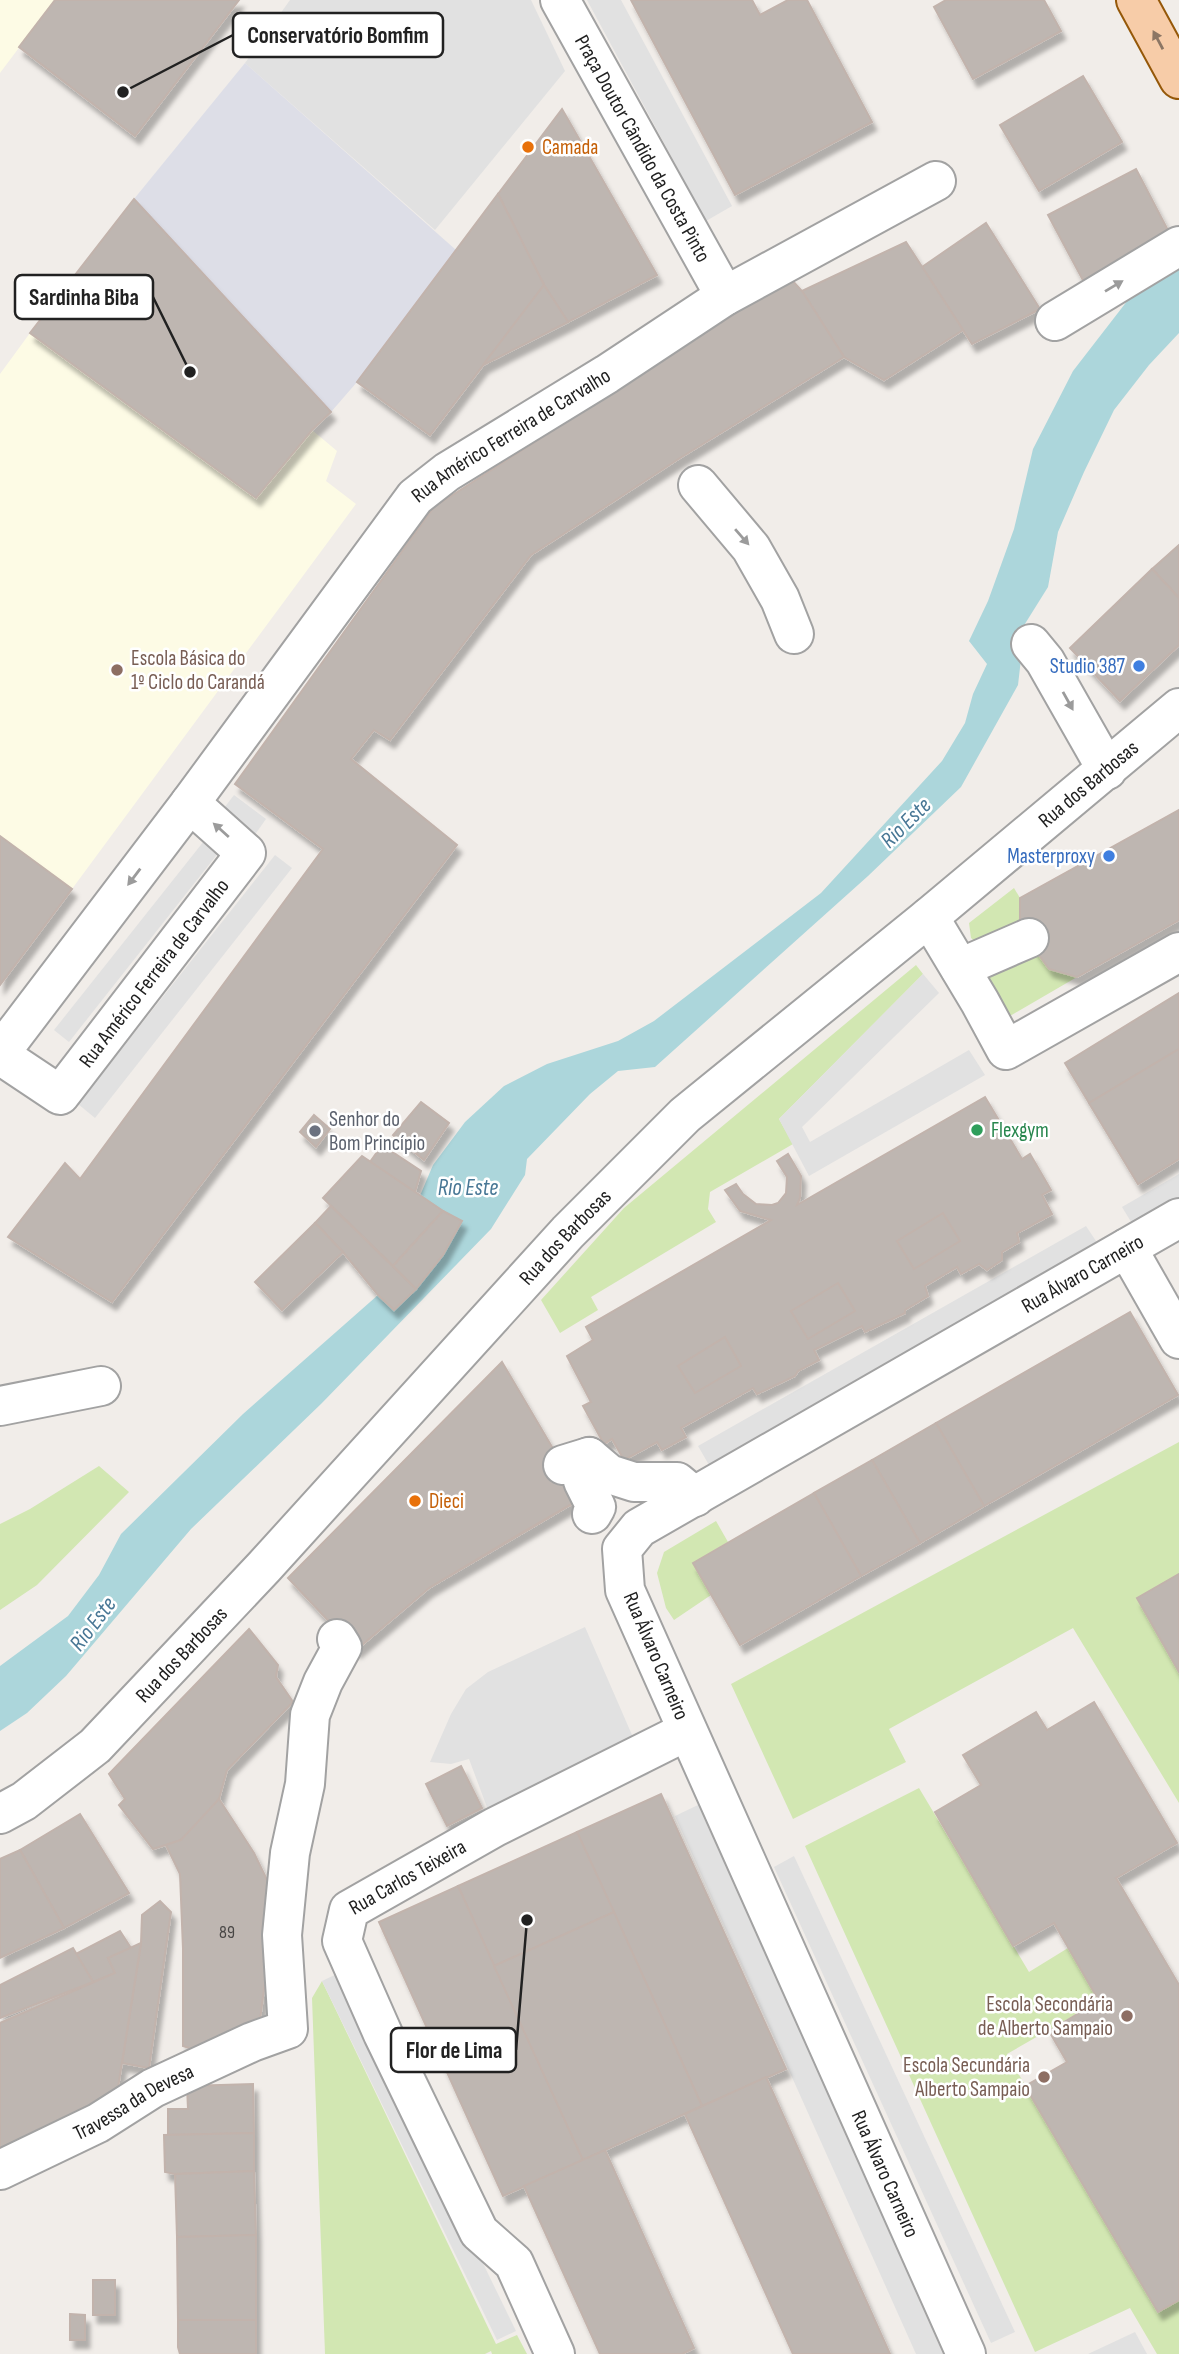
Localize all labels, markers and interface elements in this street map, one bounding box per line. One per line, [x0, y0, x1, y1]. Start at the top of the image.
callout: Conservatório Bomfim [233, 13, 443, 57]
text: Conservatório Bomfim [247, 22, 429, 50]
one-way arrow [1152, 30, 1164, 49]
street label: Praça Doutor Cândido da Costa Pinto [570, 31, 716, 266]
place label: Camada [542, 135, 598, 160]
marker: Camada [520, 139, 536, 155]
callout: Sardinha Biba [15, 275, 153, 319]
one-way arrow [1104, 279, 1123, 292]
text: Sardinha Biba [29, 284, 139, 312]
street label: Rua Américo Ferreira de Carvalho [406, 363, 615, 508]
one-way arrow [734, 528, 750, 546]
place label: Escola Básica do 1º Ciclo do Carandá [131, 646, 265, 695]
place label: Studio 387 [1050, 654, 1126, 679]
marker: Studio 387 [1131, 658, 1147, 674]
marker: Escola Básica do 1º Ciclo do Carandá [109, 662, 125, 678]
one-way arrow [1062, 692, 1074, 711]
street label: Rua dos Barbosas [1033, 735, 1143, 833]
water label: Rio Este [875, 792, 937, 854]
one-way arrow [212, 823, 229, 839]
place label: Masterproxy [1007, 844, 1095, 869]
marker: Masterproxy [1101, 848, 1117, 864]
one-way arrow [127, 868, 141, 886]
street label: Rua Américo Ferreira de Carvalho [73, 874, 234, 1072]
place label: Senhor do Bom Princípio [329, 1107, 425, 1156]
place label: Flexgym [991, 1118, 1049, 1143]
marker: Flexgym [969, 1122, 985, 1138]
marker: Senhor do Bom Princípio [307, 1123, 323, 1139]
water label: Rio Este [438, 1174, 498, 1202]
street label: Rua dos Barbosas [514, 1184, 616, 1290]
street label: Rua Álvaro Carneiro [1017, 1229, 1148, 1318]
place label: Dieci [429, 1489, 464, 1514]
marker: Dieci [407, 1493, 423, 1509]
street label: Rua Álvaro Carneiro [618, 1588, 694, 1724]
water label: Rio Este [64, 1591, 122, 1657]
street label: Rua dos Barbosas [130, 1601, 233, 1708]
street label: Rua Carlos Teixeira [344, 1834, 470, 1920]
house number: 89 [219, 1922, 235, 1943]
place label: Escola Secondária de Alberto Sampaio [978, 1992, 1113, 2041]
marker: Escola Secondária de Alberto Sampaio [1119, 2008, 1135, 2024]
callout: Flor de Lima [391, 2028, 516, 2072]
text: Flor de Lima [406, 2037, 502, 2065]
place label: Escola Secundária Alberto Sampaio [903, 2053, 1030, 2102]
street label: Travessa da Devesa [69, 2058, 197, 2145]
marker: Escola Secundária Alberto Sampaio [1036, 2069, 1052, 2085]
street label: Rua Álvaro Carneiro [846, 2107, 924, 2241]

